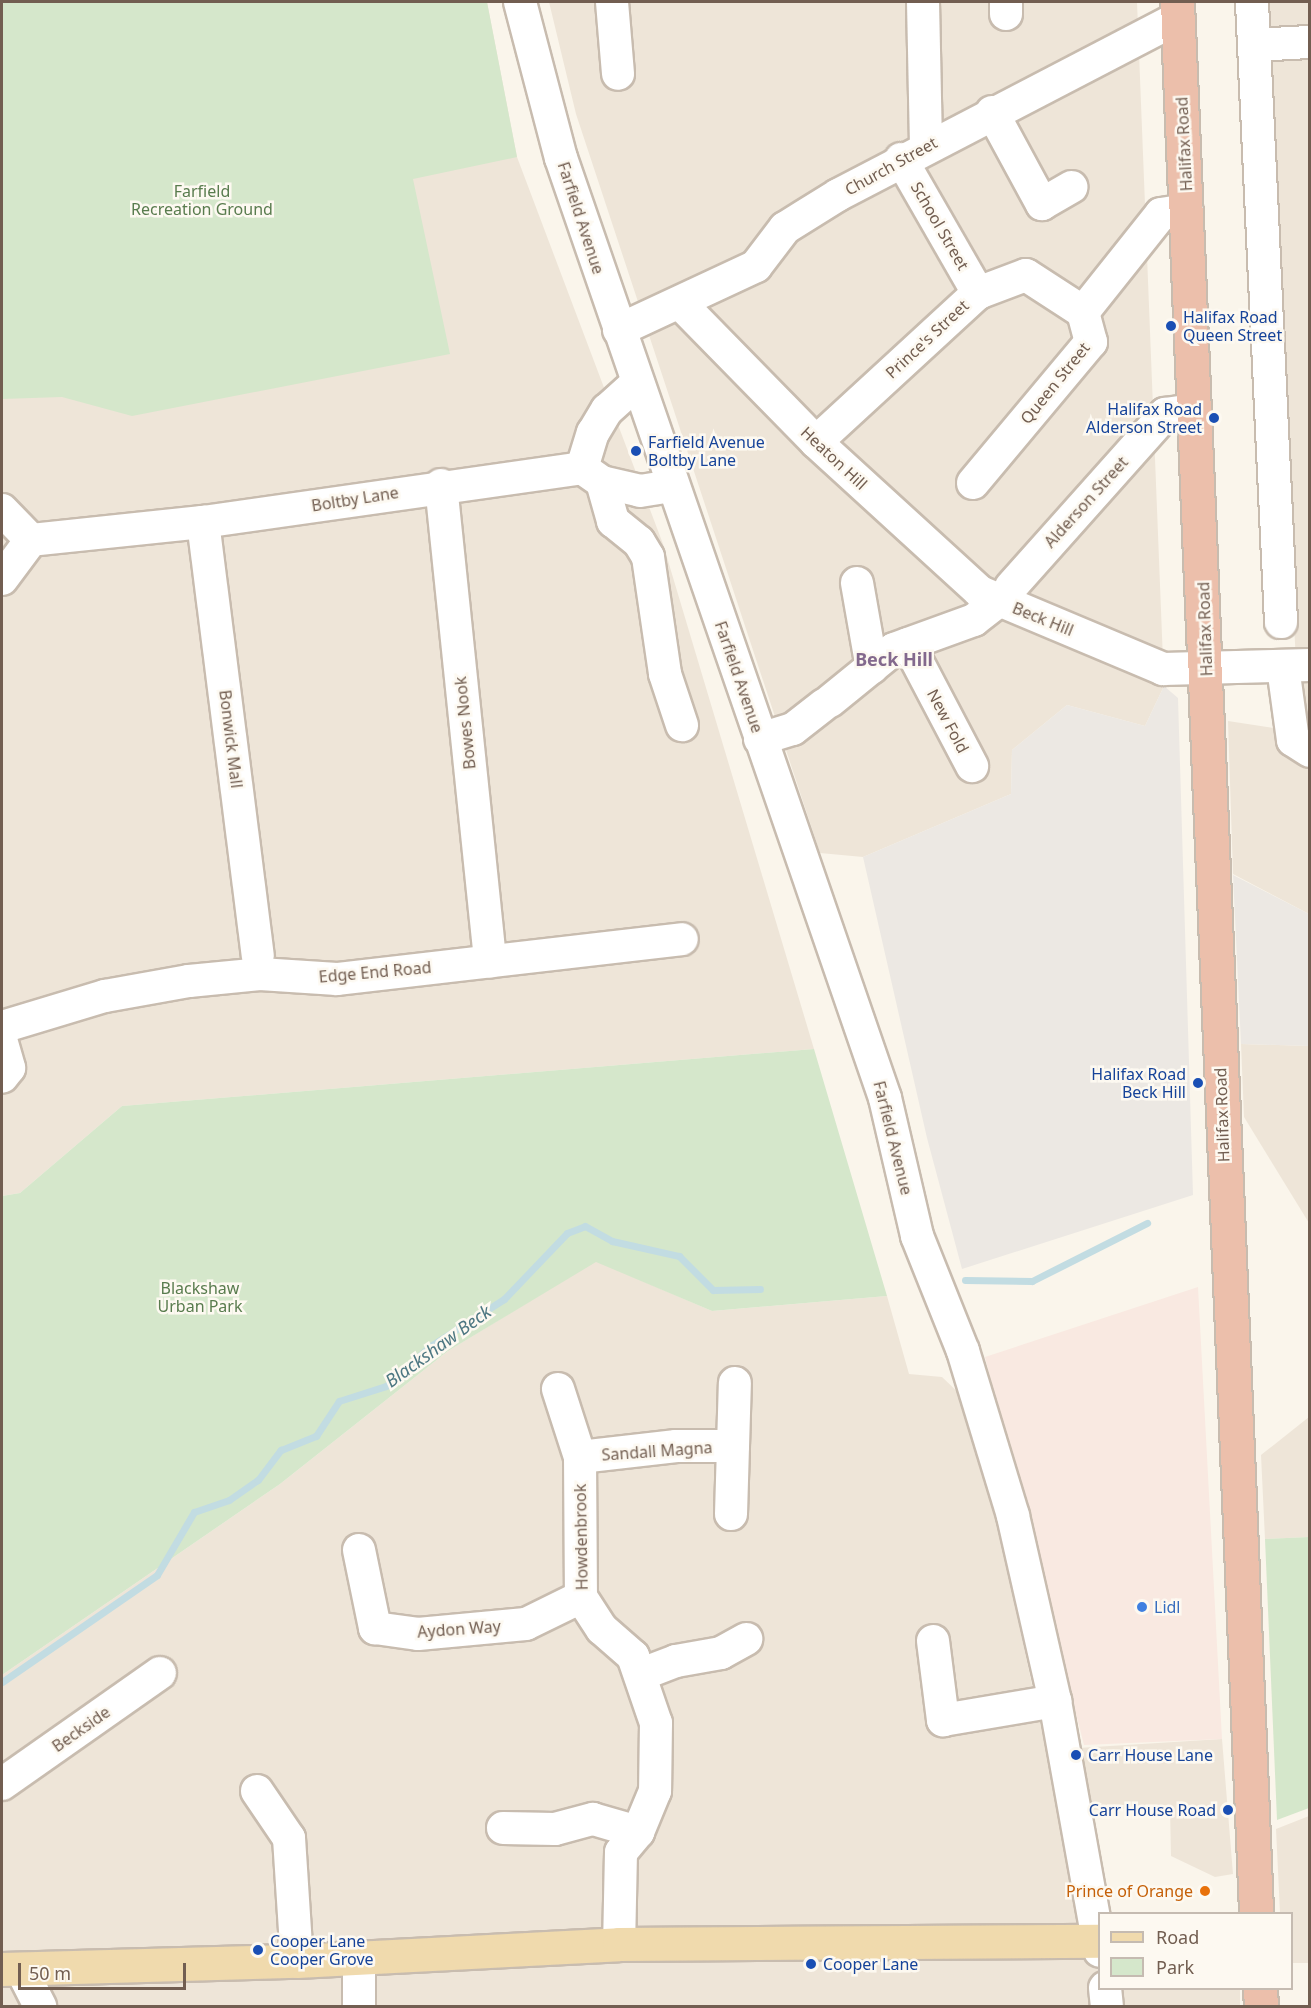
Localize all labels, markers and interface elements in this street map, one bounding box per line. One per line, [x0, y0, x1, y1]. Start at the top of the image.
street label: Halifax Road [1172, 96, 1196, 192]
street label: Church Street [841, 133, 941, 199]
street label: Farfield Avenue [554, 159, 608, 277]
street label: School Street [907, 178, 973, 274]
park label: Farfield Recreation Ground [131, 181, 273, 219]
street label: Prince's Street [882, 296, 972, 382]
place label: Halifax Road Queen Street [1183, 307, 1282, 345]
marker: Halifax Road Queen Street [1164, 319, 1178, 333]
street label: Queen Street [1016, 338, 1094, 428]
place label: Halifax Road Alderson Street [1086, 399, 1202, 437]
marker: Halifax Road Alderson Street [1207, 411, 1221, 425]
street label: Heaton Hill [797, 422, 871, 494]
place label: Farfield Avenue Boltby Lane [648, 432, 765, 470]
marker: Farfield Avenue Boltby Lane [629, 444, 643, 458]
street label: Alderson Street [1040, 453, 1132, 551]
street label: Boltby Lane [310, 483, 400, 515]
street label: Halifax Road [1194, 581, 1216, 677]
street label: Beck Hill [1010, 598, 1076, 640]
street label: Farfield Avenue [711, 619, 767, 735]
district label: Beck Hill [855, 648, 933, 670]
street label: Bowes Nook [451, 676, 479, 770]
street label: New Fold [923, 686, 973, 756]
street label: Bonwick Mall [215, 689, 247, 789]
street label: Edge End Road [318, 958, 432, 986]
place label: Halifax Road Beck Hill [1091, 1064, 1186, 1102]
street label: Halifax Road [1211, 1067, 1233, 1163]
marker: Halifax Road Beck Hill [1191, 1076, 1205, 1090]
street label: Farfield Avenue [870, 1079, 916, 1197]
park label: Blackshaw Urban Park [158, 1278, 242, 1316]
water label: Blackshaw Beck [381, 1300, 495, 1392]
street label: Sandall Magna [601, 1438, 713, 1464]
street label: Howdenbrook [570, 1484, 592, 1590]
place label: Lidl [1154, 1597, 1180, 1617]
marker: Lidl [1135, 1600, 1149, 1614]
street label: Aydon Way [417, 1617, 501, 1641]
street label: Beckside [48, 1702, 114, 1756]
place label: Carr House Lane [1088, 1745, 1213, 1765]
marker: Carr House Lane [1069, 1748, 1083, 1762]
place label: Carr House Road [1089, 1800, 1216, 1820]
marker: Carr House Road [1221, 1803, 1235, 1817]
place label: Prince of Orange [1066, 1881, 1193, 1901]
marker: Prince of Orange [1198, 1884, 1212, 1898]
legend [1098, 1912, 1293, 1990]
text: Road [1156, 1925, 1199, 1949]
place label: Cooper Lane Cooper Grove [270, 1931, 374, 1969]
marker: Cooper Lane Cooper Grove [251, 1943, 265, 1957]
scale bar [21, 1951, 189, 1989]
place label: Cooper Lane [823, 1954, 918, 1974]
text: Park [1156, 1955, 1194, 1979]
marker: Cooper Lane [804, 1957, 818, 1971]
text: 50 m [29, 1961, 71, 1985]

